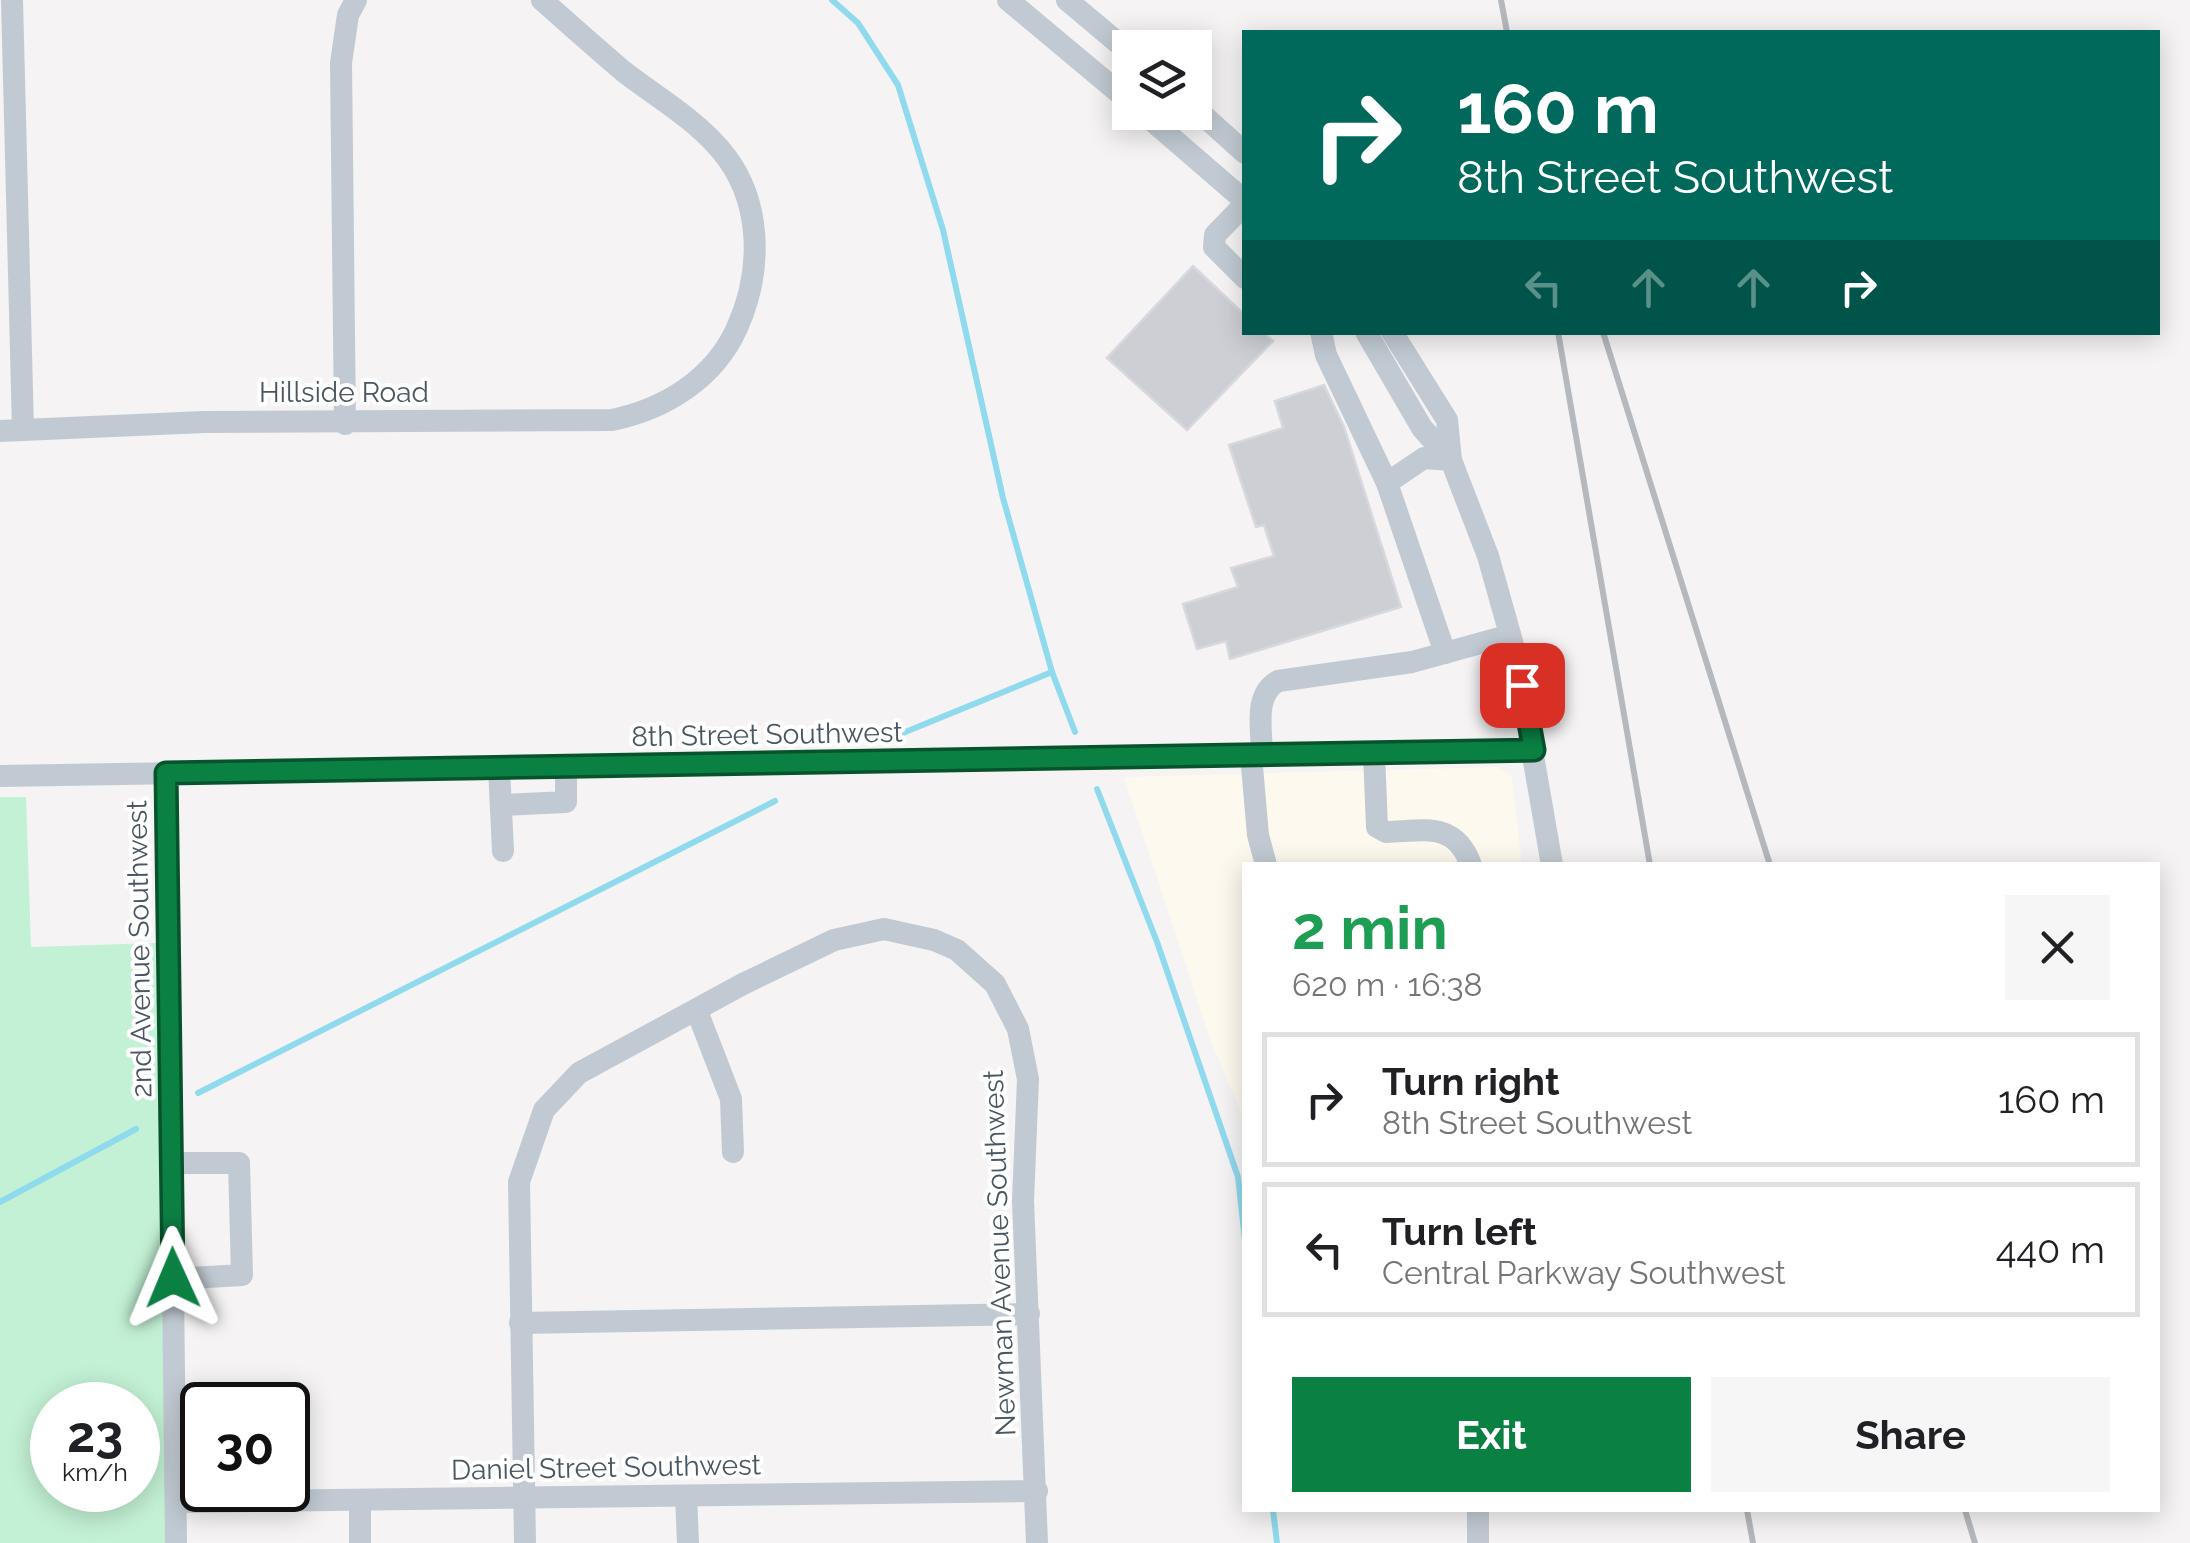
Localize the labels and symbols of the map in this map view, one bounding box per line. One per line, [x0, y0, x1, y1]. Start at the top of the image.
street label: Hillside Road [259, 376, 429, 409]
pin [1480, 643, 1565, 728]
street label: 8th Street Southwest [631, 716, 904, 753]
street label: 2nd Avenue Southwest [120, 799, 159, 1098]
street label: Newman Avenue Southwest [977, 1069, 1022, 1437]
position arrow [121, 1226, 225, 1330]
speed limit sign: 30 [180, 1382, 310, 1512]
street label: Daniel Street Southwest [451, 1448, 762, 1487]

